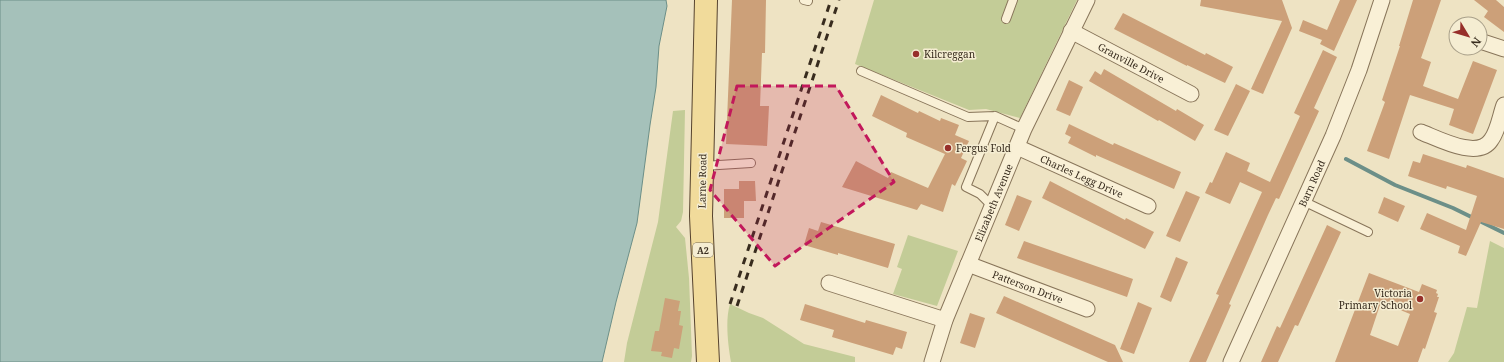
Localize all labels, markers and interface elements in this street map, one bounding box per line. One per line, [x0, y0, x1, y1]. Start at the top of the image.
north arrow [1448, 16, 1488, 56]
text: N [1467, 34, 1485, 51]
street label: Granville Drive [1096, 39, 1167, 86]
place label: Kilcreggan [924, 47, 976, 61]
marker: Kilcreggan [911, 49, 921, 59]
place label: Fergus Fold [956, 141, 1011, 155]
marker: Fergus Fold [943, 143, 953, 153]
street label: Charles Legg Drive [1038, 151, 1126, 201]
street label: Larne Road [695, 153, 709, 209]
street label: Barn Road [1295, 158, 1328, 209]
street label: Elizabeth Avenue [971, 162, 1016, 244]
road number: A2 [693, 243, 713, 257]
street label: Patterson Drive [991, 267, 1065, 306]
place label: Victoria Primary School [1339, 286, 1412, 312]
marker: Victoria Primary School [1415, 294, 1425, 304]

